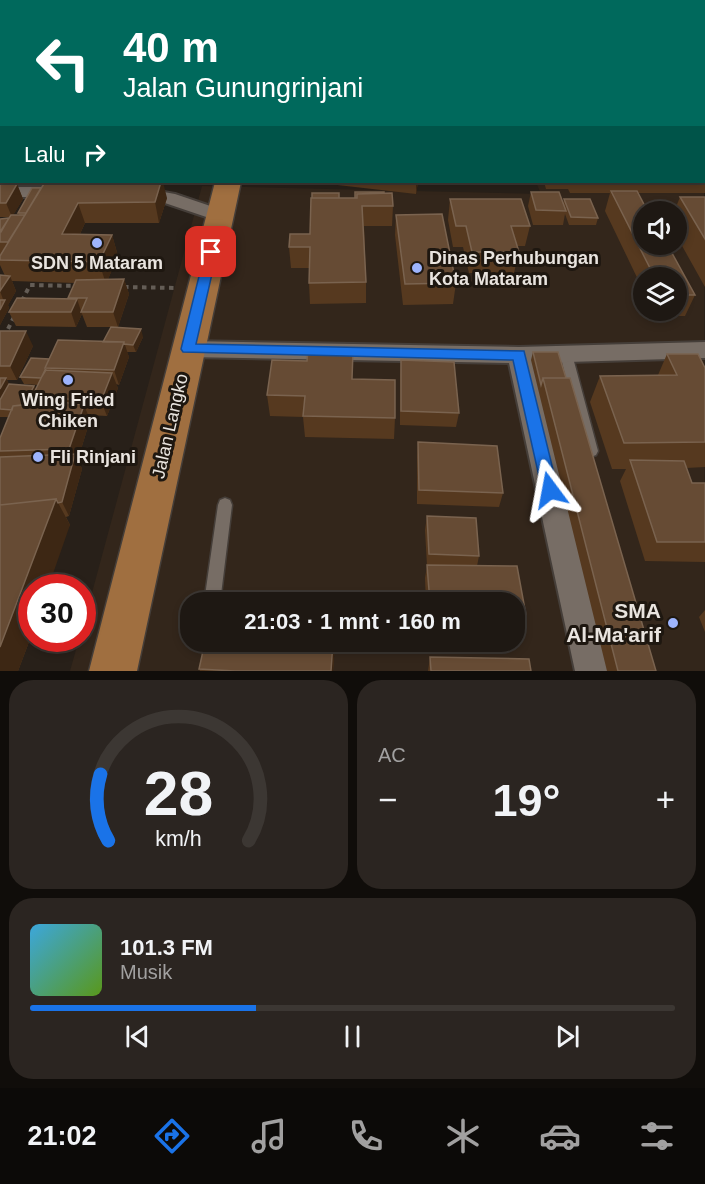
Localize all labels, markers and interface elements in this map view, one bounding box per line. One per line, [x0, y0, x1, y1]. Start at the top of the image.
icon: left [24, 24, 102, 102]
text: 40 m [123, 24, 219, 71]
text: Jalan Gunungrinjani [123, 73, 363, 103]
icon: right [78, 138, 111, 171]
text: Lalu [24, 142, 66, 167]
map controls [633, 201, 687, 321]
button: sound [633, 201, 687, 255]
pin [185, 226, 236, 277]
icon: arrive [194, 235, 227, 268]
marker: SDN 5 Mataram [90, 236, 104, 250]
place label: Dinas Perhubungan Kota Mataram [429, 248, 599, 289]
place label: SDN 5 Mataram [31, 253, 163, 273]
marker: Dinas Perhubungan Kota Mataram [410, 261, 424, 275]
button: layers [633, 267, 687, 321]
street label: Jalan Langko [148, 372, 192, 480]
marker: Wing Fried Chiken [61, 373, 75, 387]
place label: Wing Fried Chiken [22, 390, 114, 431]
place label: Fli Rinjani [50, 447, 136, 467]
marker: Fli Rinjani [31, 450, 45, 464]
position arrow [518, 458, 582, 522]
speed limit sign: 30 [18, 574, 96, 652]
place label: SMA Al-Ma'arif [566, 599, 662, 646]
text: 21:03 · 1 mnt · 160 m [244, 609, 461, 634]
marker: SMA Al-Ma'arif [666, 616, 680, 630]
text: AC [378, 744, 406, 766]
text: 28 [144, 759, 213, 828]
text: 19° [492, 775, 561, 826]
text: − [378, 781, 397, 818]
text: + [656, 781, 675, 818]
text: km/h [155, 828, 202, 852]
text: 101.3 FM [120, 935, 213, 960]
text: Musik [120, 961, 172, 983]
icon: previous [121, 1020, 154, 1053]
icon: pause [336, 1020, 369, 1053]
icon: next [551, 1020, 584, 1053]
icon: directions [151, 1115, 193, 1157]
icon: music [248, 1115, 290, 1157]
icon: phone [345, 1115, 387, 1157]
icon: climate [442, 1115, 484, 1157]
icon: car [539, 1115, 581, 1157]
icon: filters [636, 1115, 678, 1157]
text: 21:02 [27, 1121, 96, 1151]

